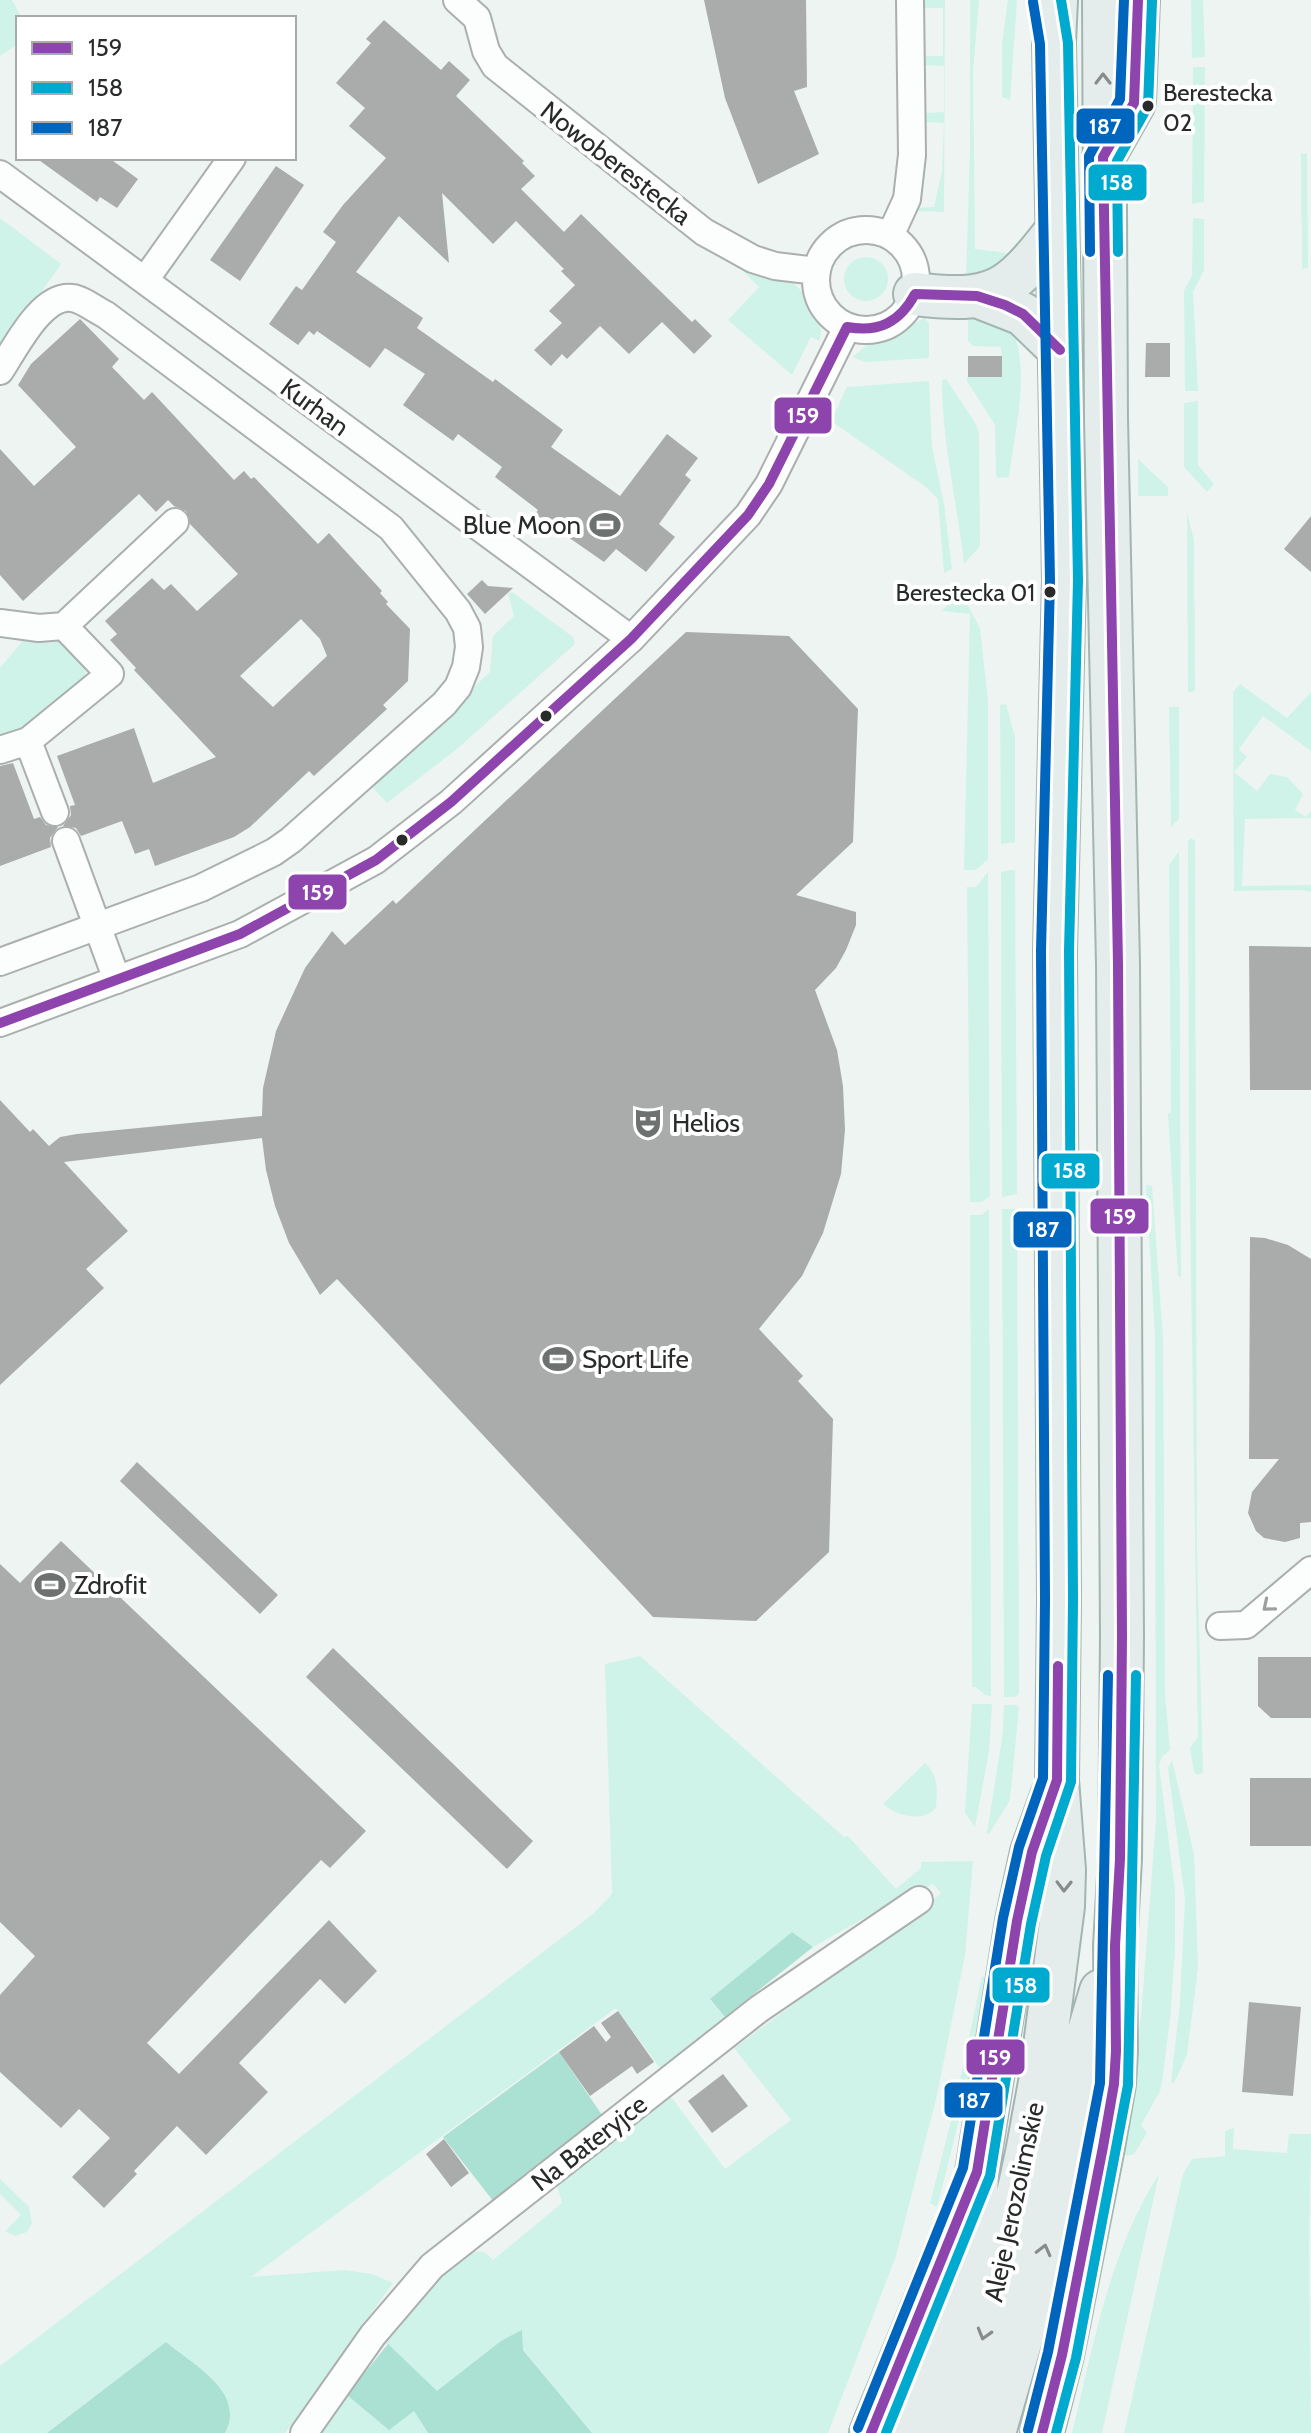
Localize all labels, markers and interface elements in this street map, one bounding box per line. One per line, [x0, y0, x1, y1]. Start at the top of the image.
legend [16, 16, 296, 160]
text: 159 [88, 33, 122, 62]
one-way arrow [1094, 72, 1112, 85]
text: 158 [88, 73, 123, 102]
place label: Berestecka 02 [1163, 78, 1273, 137]
street label: Nowoberestecka [534, 94, 698, 232]
marker: Berestecka 02 [1140, 98, 1156, 114]
line badge: 187 [1075, 107, 1136, 145]
text: 187 [88, 113, 122, 142]
text: 187 [1089, 113, 1122, 140]
line badge: 158 [1087, 163, 1148, 202]
text: 158 [1100, 169, 1134, 196]
street label: Kurhan [274, 371, 356, 443]
line badge: 159 [773, 396, 833, 435]
text: 159 [787, 402, 819, 429]
sports icon: Blue Moon [588, 508, 622, 542]
place label: Blue Moon [463, 509, 581, 541]
place label: Berestecka 01 [896, 578, 1035, 607]
marker: Berestecka 01 [1042, 584, 1058, 600]
unlabelled marker [538, 708, 554, 724]
unlabelled marker [394, 832, 410, 848]
line badge: 159 [287, 873, 348, 911]
text: 159 [302, 879, 334, 906]
theatre icon: Helios [631, 1106, 665, 1140]
place label: Helios [672, 1107, 740, 1139]
line badge: 158 [1040, 1152, 1101, 1190]
text: 158 [1053, 1157, 1087, 1184]
line badge: 159 [1089, 1197, 1150, 1235]
text: 159 [1104, 1203, 1136, 1230]
line badge: 187 [1012, 1210, 1073, 1249]
text: 187 [1027, 1216, 1060, 1243]
sports icon: Sport Life [541, 1342, 575, 1376]
place label: Sport Life [582, 1343, 689, 1375]
sports icon: Zdrofit [33, 1568, 67, 1602]
place label: Zdrofit [74, 1569, 147, 1601]
one-way arrow [1263, 1596, 1277, 1611]
one-way arrow [1055, 1880, 1072, 1893]
line badge: 158 [991, 1966, 1051, 2004]
text: 158 [1004, 1972, 1038, 1999]
line badge: 159 [965, 2038, 1026, 2076]
text: 159 [979, 2044, 1011, 2071]
line badge: 187 [943, 2081, 1004, 2119]
text: 187 [958, 2087, 991, 2114]
street label: Na Bateryjce [525, 2088, 653, 2198]
street label: Aleje Jerozolimskie [977, 2099, 1051, 2305]
one-way arrow [1035, 2243, 1052, 2257]
one-way arrow [977, 2326, 994, 2340]

